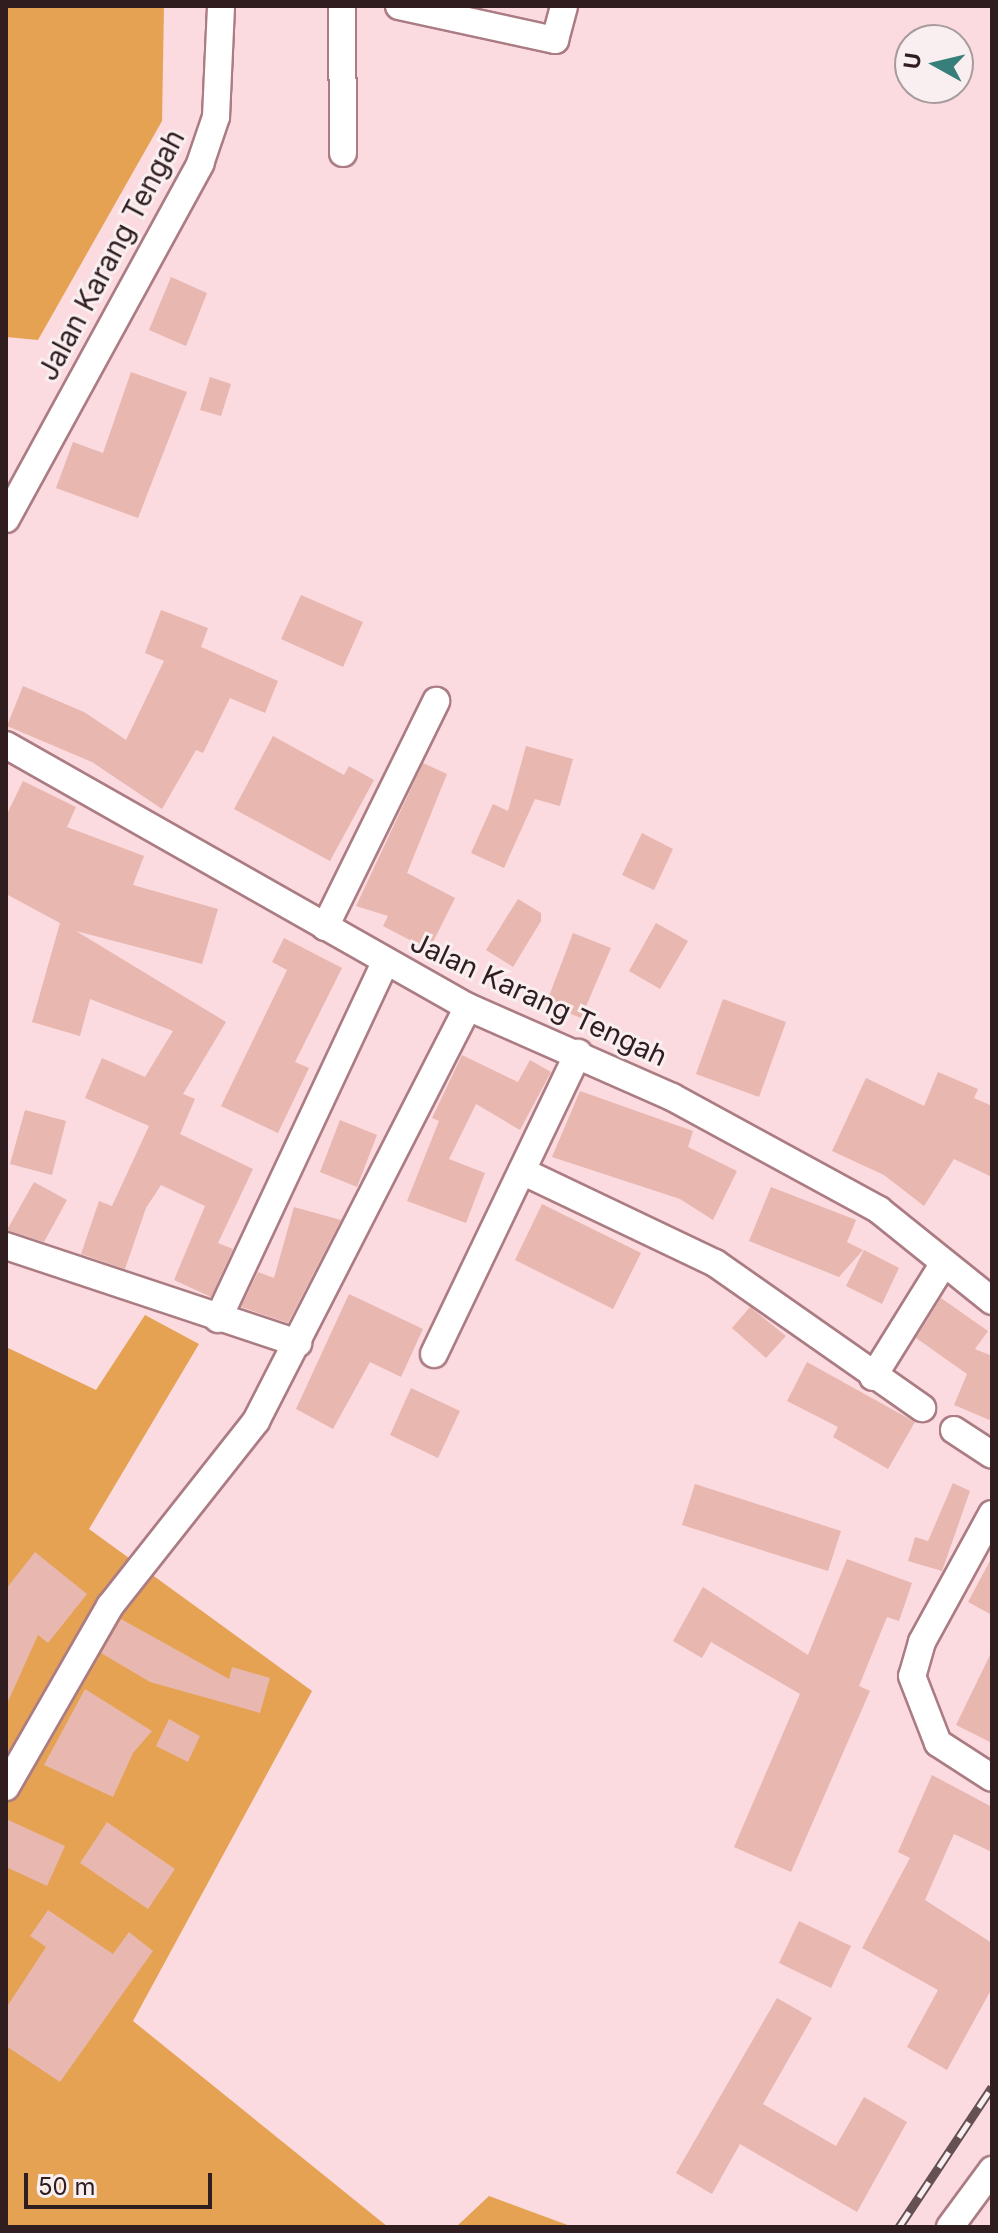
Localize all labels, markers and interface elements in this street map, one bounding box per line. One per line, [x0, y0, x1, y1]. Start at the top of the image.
north arrow [894, 24, 974, 104]
text: U [898, 51, 926, 71]
street label: Jalan Karang Tengah [31, 124, 191, 386]
street label: Jalan Karang Tengah [405, 925, 673, 1073]
scale bar [28, 2157, 216, 2207]
text: 50 m [38, 2172, 96, 2201]

